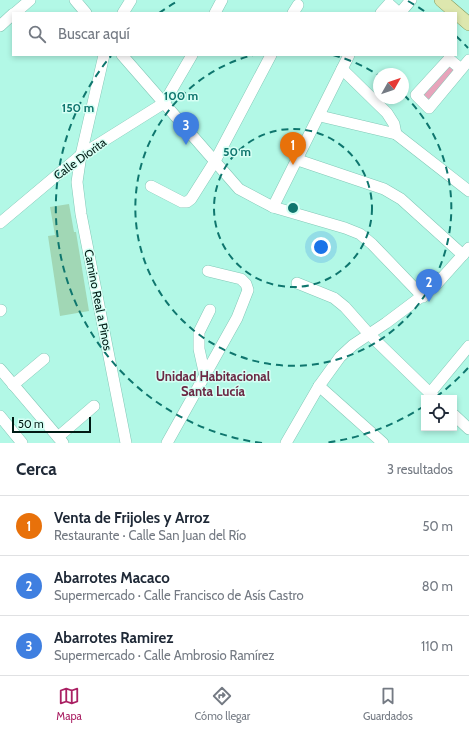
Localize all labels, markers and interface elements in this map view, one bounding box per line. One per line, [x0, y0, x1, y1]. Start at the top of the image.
search box [12, 12, 457, 56]
icon: search [26, 23, 48, 45]
text: Buscar aquí [58, 25, 130, 43]
north arrow [373, 68, 409, 104]
text: 100 m [164, 88, 198, 103]
text: 150 m [62, 100, 94, 115]
pin: 3 [173, 112, 199, 145]
pin: 1 [280, 132, 306, 165]
street label: Calle Diorita [50, 134, 109, 183]
text: 50 m [223, 144, 251, 159]
centre of rings [286, 201, 300, 215]
your location [311, 237, 331, 257]
street label: Camino Real a Pinos [81, 248, 116, 352]
pin: 2 [416, 269, 442, 302]
district label: Unidad Habitacional Santa Lucía [156, 368, 271, 399]
map controls [421, 395, 457, 431]
button: locate [421, 395, 457, 431]
scale bar [12, 415, 91, 434]
text: 50 m [18, 417, 44, 431]
text: Cerca [16, 459, 57, 479]
text: 3 resultados [387, 461, 453, 477]
text: Venta de Frijoles y Arroz [54, 509, 210, 527]
text: 1 [27, 518, 31, 534]
text: 50 m [423, 518, 453, 534]
text: Restaurante · Calle San Juan del Río [54, 527, 246, 543]
text: Abarrotes Macaco [54, 569, 170, 587]
text: 2 [26, 578, 32, 594]
text: 80 m [422, 578, 453, 594]
text: Supermercado · Calle Francisco de Asís Castro [54, 587, 304, 603]
text: Abarrotes Ramirez [54, 629, 173, 647]
text: 3 [25, 638, 33, 654]
text: 110 m [421, 638, 453, 654]
text: Supermercado · Calle Ambrosio Ramírez [54, 647, 275, 663]
tab: Mapa [56, 685, 82, 723]
tab: Cómo llegar [194, 685, 250, 723]
tab: Guardados [363, 685, 413, 723]

